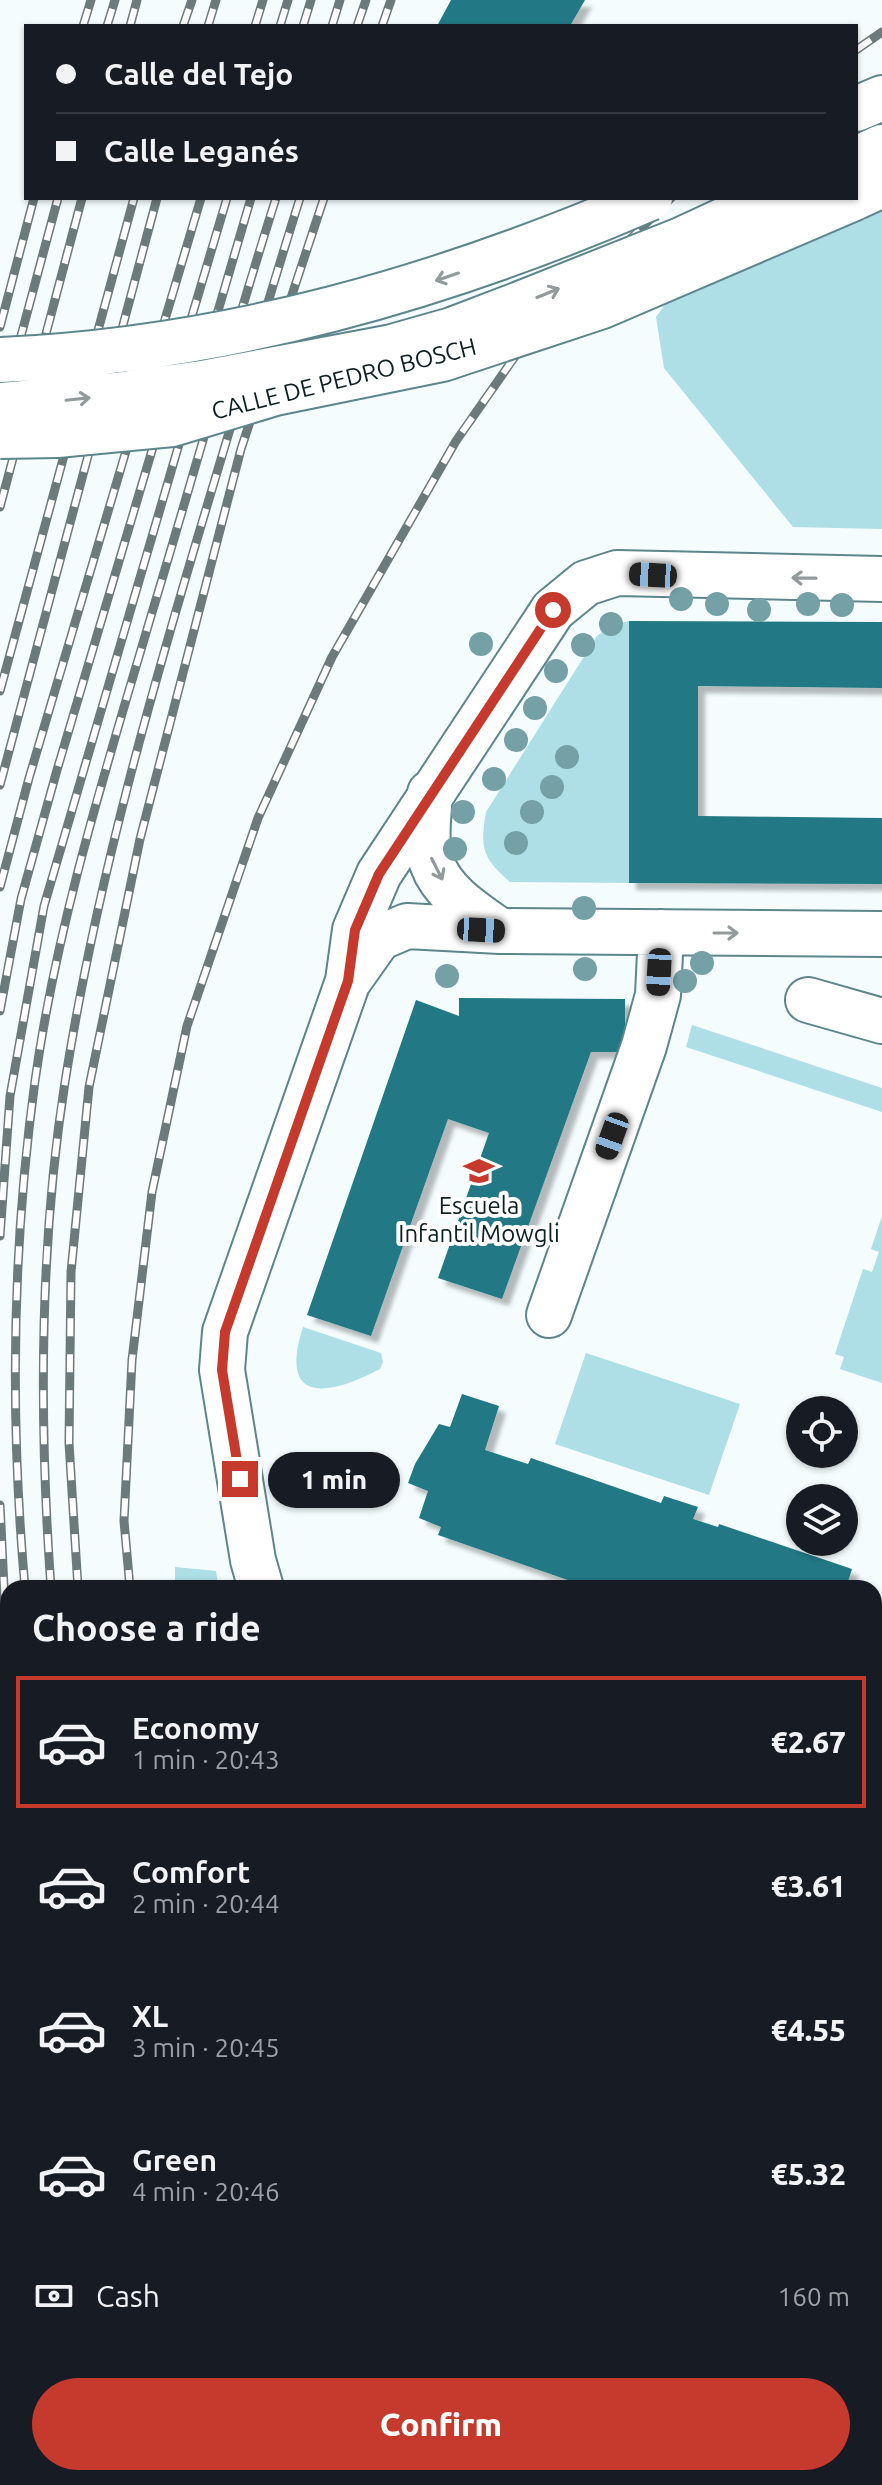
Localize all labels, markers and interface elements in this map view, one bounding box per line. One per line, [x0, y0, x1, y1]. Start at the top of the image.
text: Calle del Tejo [104, 57, 293, 91]
text: Calle Leganés [104, 134, 299, 168]
one-way arrow [435, 270, 460, 285]
one-way arrow [535, 285, 560, 299]
street label: CALLE DE PEDRO BOSCH [209, 333, 479, 424]
one-way arrow [64, 391, 91, 406]
car [628, 562, 678, 588]
one-way arrow [791, 570, 818, 586]
route start [535, 592, 571, 628]
one-way arrow [430, 857, 446, 880]
car [456, 917, 506, 943]
one-way arrow [712, 925, 739, 940]
car [646, 947, 672, 997]
car [593, 1109, 631, 1163]
school or university icon: Escuela Infantil Mowgli [462, 1154, 496, 1188]
place label: Escuela Infantil Mowgli [398, 1192, 560, 1247]
map controls [786, 1396, 858, 1556]
button: locate [786, 1396, 858, 1468]
callout: 1 min [268, 1451, 400, 1507]
route end [222, 1461, 258, 1497]
text: 1 min [301, 1465, 367, 1494]
button: layers [786, 1484, 858, 1556]
text: Choose a ride [32, 1607, 261, 1648]
icon: car [36, 1706, 108, 1778]
text: Economy [132, 1711, 259, 1745]
text: €2.67 [771, 1725, 846, 1759]
text: 1 min · 20:43 [132, 1745, 280, 1774]
icon: car [36, 1850, 108, 1922]
text: Comfort [132, 1855, 250, 1889]
text: €3.61 [771, 1869, 846, 1903]
text: 2 min · 20:44 [132, 1889, 280, 1918]
icon: car [36, 1994, 108, 2066]
text: XL [132, 1999, 168, 2033]
text: €4.55 [771, 2013, 846, 2047]
text: 3 min · 20:45 [132, 2033, 280, 2062]
icon: car [36, 2138, 108, 2210]
text: Green [132, 2143, 217, 2177]
text: €5.32 [771, 2157, 846, 2191]
text: 4 min · 20:46 [132, 2177, 280, 2206]
icon: cash [32, 2274, 76, 2318]
text: Cash [96, 2279, 160, 2313]
text: 160 m [778, 2282, 850, 2311]
button: Confirm [32, 2378, 850, 2470]

